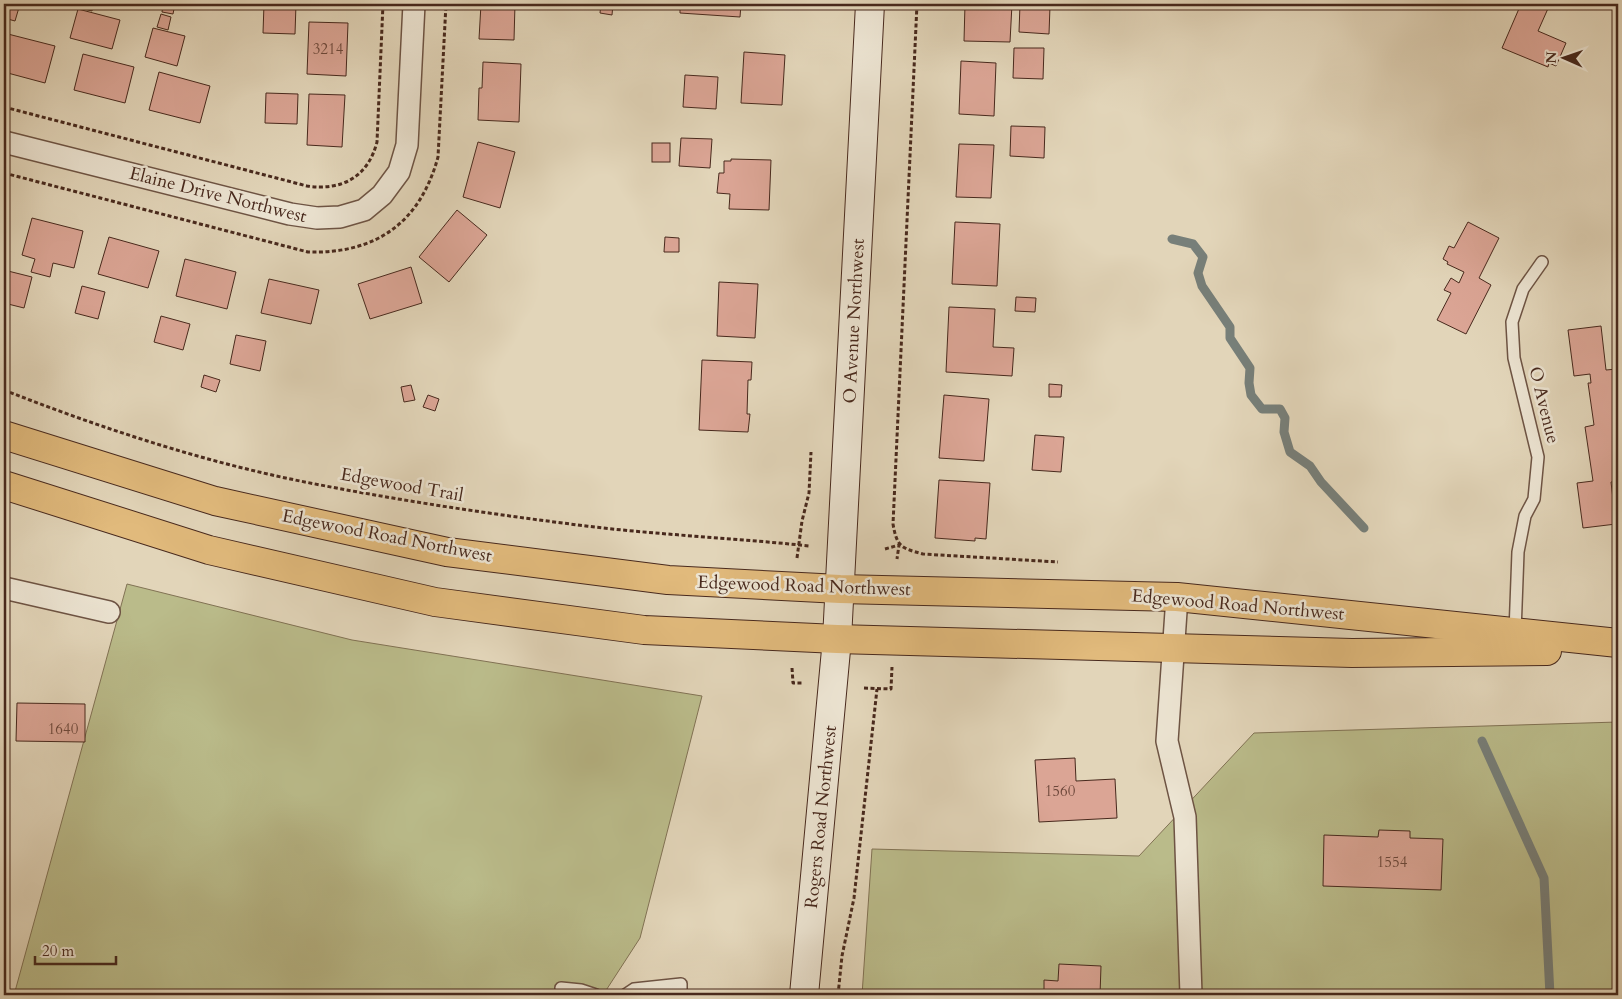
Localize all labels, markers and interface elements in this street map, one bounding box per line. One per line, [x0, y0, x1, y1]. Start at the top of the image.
north arrow [1540, 32, 1590, 82]
house number: 3214 [313, 39, 344, 59]
text: N [1542, 51, 1561, 64]
street label: Elaine Drive Northwest [127, 161, 309, 229]
street label: O Avenue Northwest [837, 238, 871, 404]
street label: O Avenue [1522, 364, 1566, 446]
street label: Edgewood Trail [339, 462, 466, 508]
street label: Edgewood Road Northwest [280, 503, 494, 569]
street label: Edgewood Road Northwest [697, 570, 911, 602]
street label: Edgewood Road Northwest [1131, 583, 1346, 627]
house number: 1640 [48, 719, 79, 739]
street label: Rogers Road Northwest [799, 724, 843, 910]
house number: 1560 [1045, 781, 1076, 801]
house number: 1554 [1377, 852, 1408, 872]
scale bar [35, 934, 116, 966]
text: 20 m [42, 941, 74, 961]

